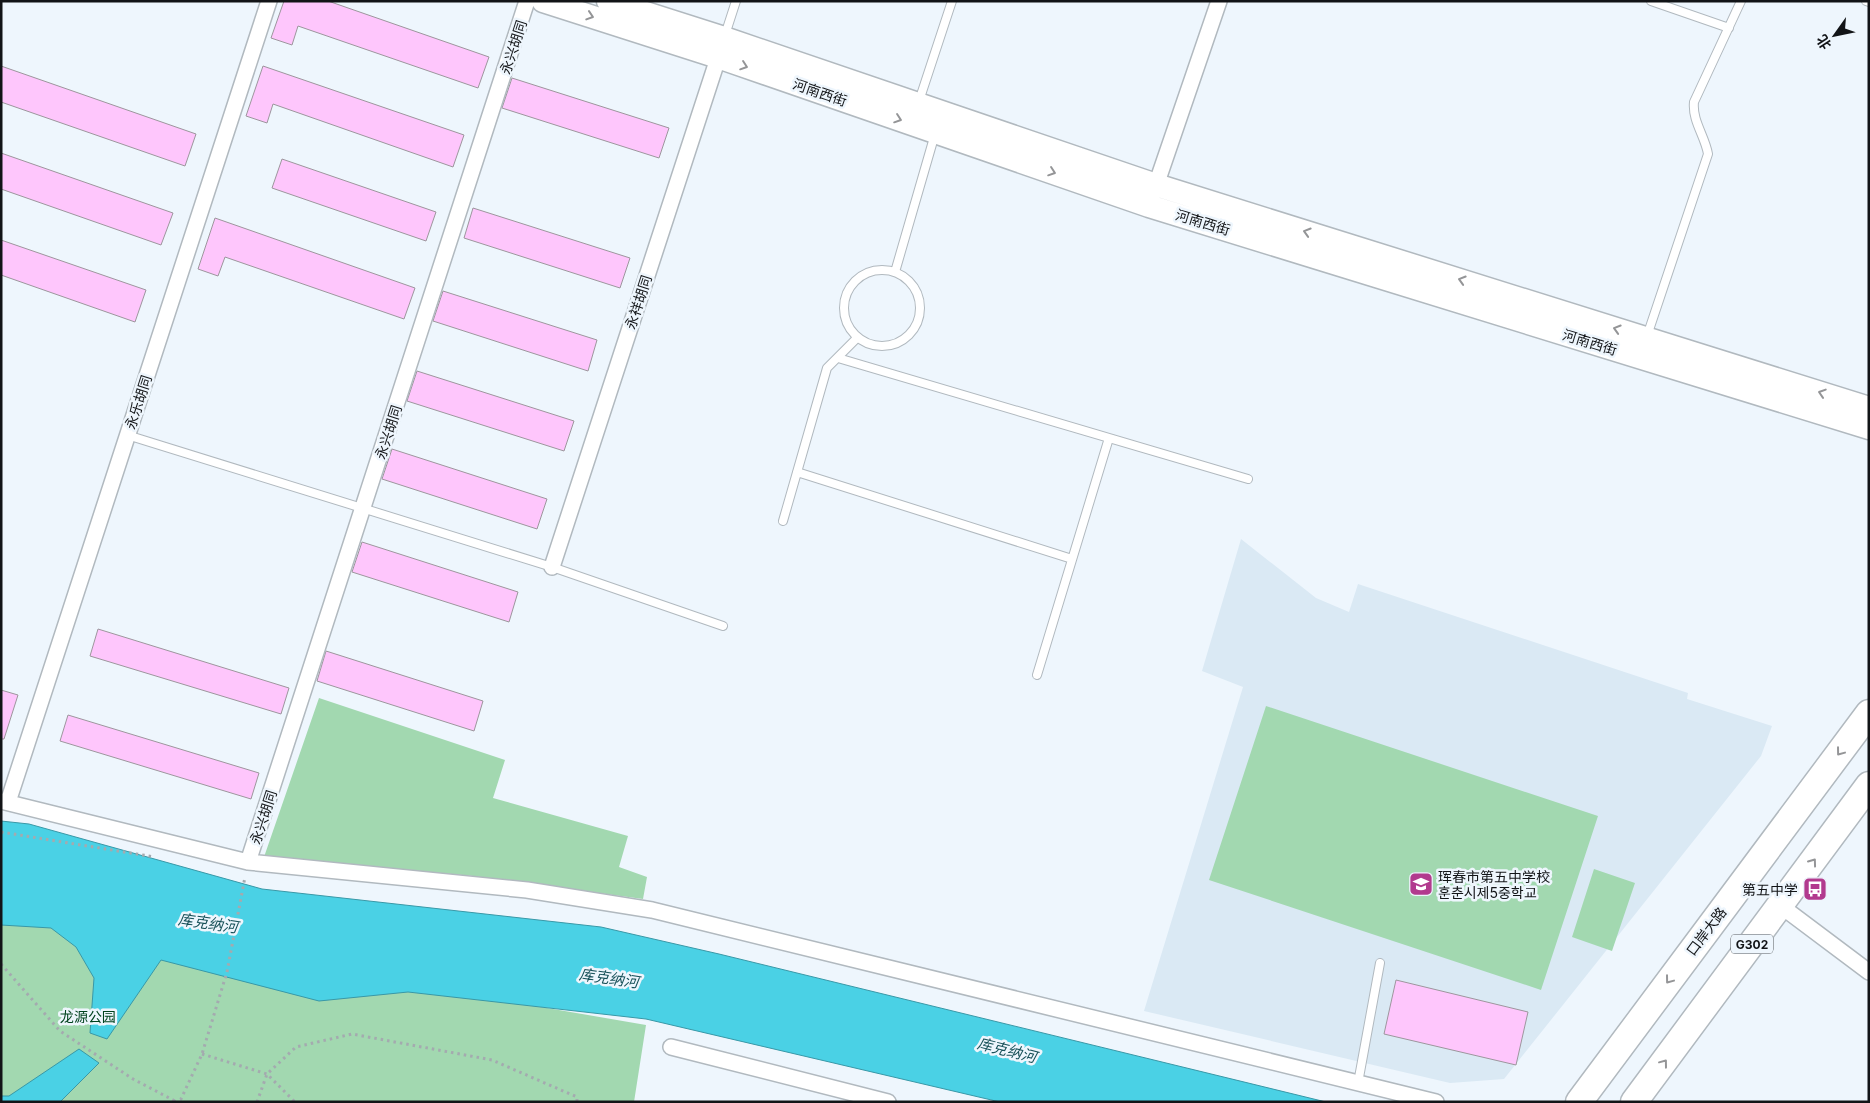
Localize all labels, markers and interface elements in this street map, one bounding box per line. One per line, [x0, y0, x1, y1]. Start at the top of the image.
one-way arrow [585, 10, 593, 20]
north arrow [1810, 10, 1860, 60]
street label: 永兴胡同 [496, 18, 530, 76]
text: 北 [1813, 32, 1835, 53]
one-way arrow [740, 60, 748, 70]
street label: 河南西街 [791, 75, 849, 109]
one-way arrow [893, 113, 902, 123]
one-way arrow [1047, 166, 1055, 176]
street label: 河南西街 [1174, 206, 1232, 238]
one-way arrow [1303, 228, 1312, 238]
street label: 永祥胡同 [621, 273, 655, 331]
one-way arrow [1458, 276, 1467, 286]
one-way arrow [1614, 324, 1622, 334]
street label: 河南西街 [1561, 326, 1619, 358]
street label: 永乐胡同 [121, 373, 155, 431]
one-way arrow [1819, 389, 1827, 399]
street label: 永兴胡同 [371, 403, 405, 461]
one-way arrow [1837, 746, 1845, 755]
street label: 永兴胡同 [246, 788, 280, 846]
one-way arrow [1807, 859, 1815, 868]
place label: 珲春市第五中学校 훈춘시제5중학교 [1438, 868, 1550, 901]
school or university icon: 珲春市第五中学校 훈춘시제5중학교 [1408, 871, 1434, 897]
bus stop icon: 第五中学 [1802, 876, 1828, 902]
place label: 第五中学 [1742, 881, 1798, 898]
street label: 口岸大路 [1682, 904, 1730, 958]
water label: 库克纳河 [177, 909, 242, 937]
road number: G302 [1731, 934, 1773, 954]
water label: 库克纳河 [578, 964, 643, 992]
one-way arrow [1667, 974, 1675, 983]
park label: 龙源公园 [60, 1008, 116, 1025]
water label: 库克纳河 [976, 1034, 1041, 1067]
one-way arrow [1658, 1060, 1666, 1069]

